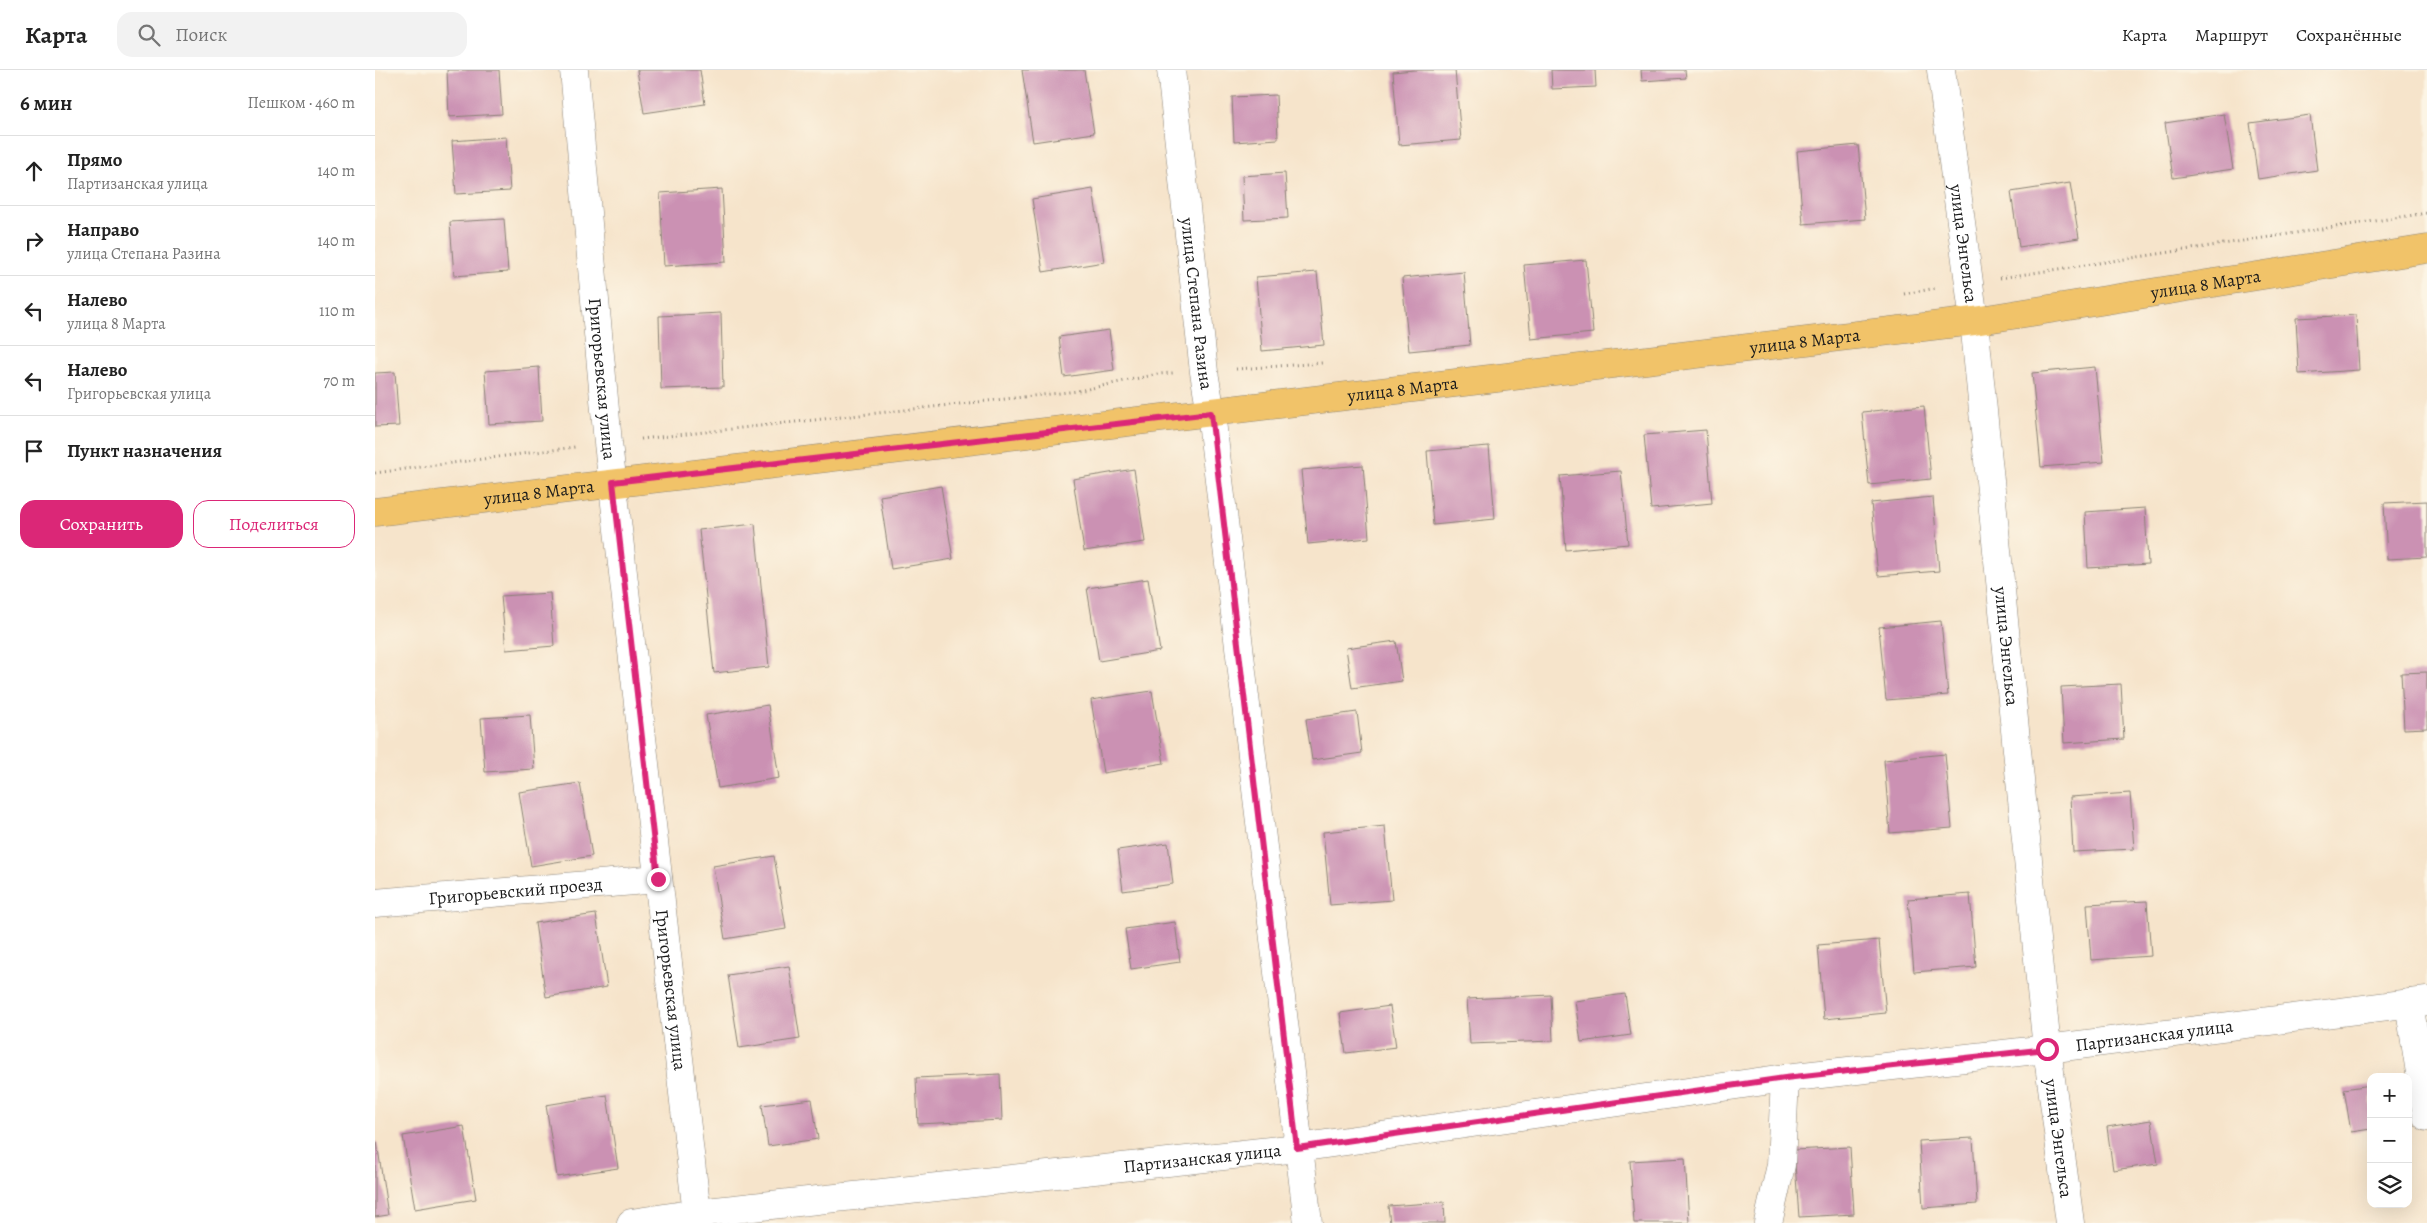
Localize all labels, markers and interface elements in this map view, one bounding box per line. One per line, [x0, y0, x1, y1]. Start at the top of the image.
search box [117, 12, 467, 57]
text: Карта [25, 19, 87, 51]
icon: search [135, 21, 163, 49]
text: Поиск [175, 22, 227, 48]
text: Карта [2122, 23, 2167, 47]
text: Маршрут [2195, 23, 2268, 47]
text: Сохранённые [2296, 23, 2402, 47]
text: 6 мин [20, 89, 72, 117]
text: Пешком · 460 m [248, 92, 355, 114]
text: Прямо [67, 147, 122, 173]
icon: ahead [20, 157, 48, 185]
text: 140 m [317, 160, 355, 182]
text: Партизанская улица [67, 173, 208, 195]
street label: улица Энгельса [1944, 182, 1984, 305]
street label: улица Степана Разина [1175, 215, 1219, 392]
text: Направо [67, 217, 139, 243]
icon: right [20, 227, 48, 255]
text: 140 m [317, 230, 355, 252]
text: улица Степана Разина [67, 243, 221, 265]
street label: улица 8 Марта [2148, 263, 2263, 305]
text: Налево [67, 287, 127, 313]
icon: left [20, 297, 48, 325]
street label: Григорьевская улица [583, 297, 622, 462]
text: 110 m [319, 300, 355, 322]
text: улица 8 Марта [67, 313, 166, 335]
street label: улица 8 Марта [1747, 323, 1862, 360]
text: Налево [67, 357, 127, 383]
icon: left [20, 367, 48, 395]
text: 70 m [323, 370, 355, 392]
street label: улица 8 Марта [1345, 371, 1460, 408]
text: Григорьевская улица [67, 383, 211, 405]
icon: arrive [20, 437, 48, 465]
text: Пункт назначения [67, 438, 222, 464]
street label: улица 8 Марта [481, 474, 596, 511]
button: Сохранить [20, 500, 183, 548]
button: Поделиться [193, 500, 355, 548]
street label: улица Энгельса [1989, 584, 2025, 708]
route end [647, 868, 670, 891]
street label: Григорьевский проезд [428, 872, 604, 910]
street label: Григорьевская улица [650, 908, 692, 1073]
street label: Партизанская улица [2074, 1014, 2235, 1057]
route start [2036, 1038, 2059, 1061]
map controls [2367, 1073, 2412, 1208]
button: + [2367, 1073, 2412, 1118]
street label: улица Энгельса [2039, 1077, 2079, 1200]
button: − [2367, 1118, 2412, 1163]
street label: Партизанская улица [1122, 1138, 1283, 1179]
button: layers [2367, 1163, 2412, 1208]

